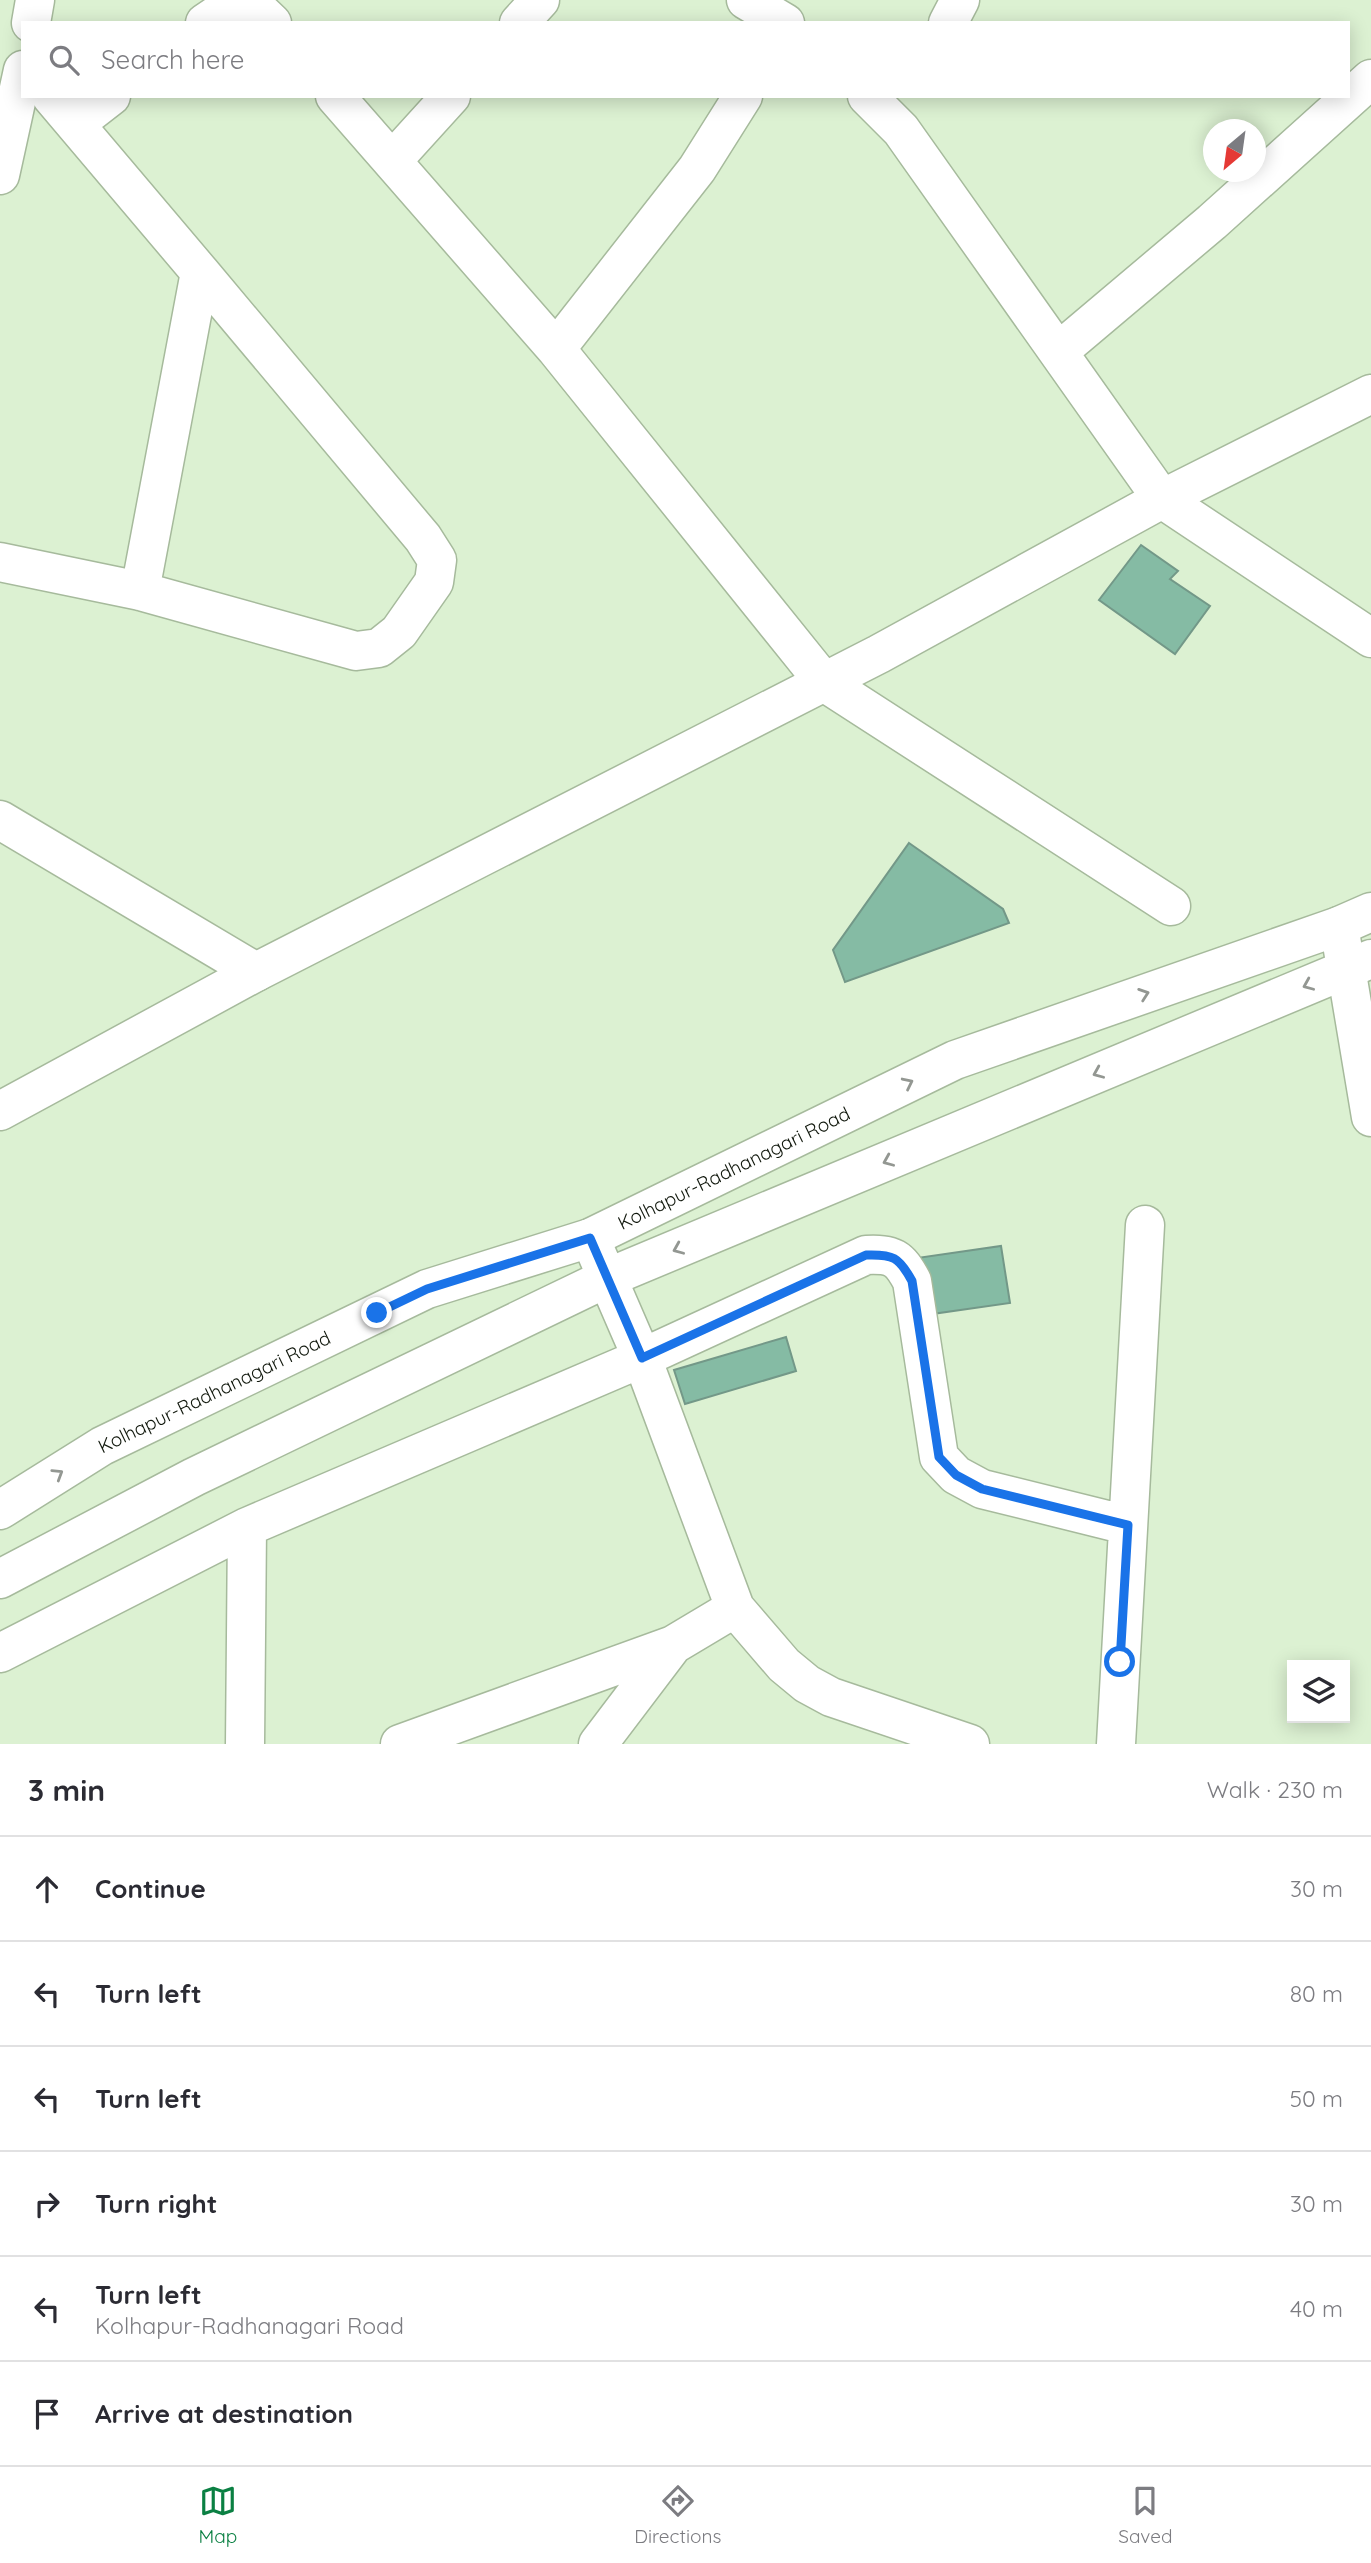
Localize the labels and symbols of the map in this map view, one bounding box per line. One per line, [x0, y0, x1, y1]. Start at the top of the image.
north arrow [1203, 119, 1266, 182]
one-way arrow [1303, 976, 1315, 990]
one-way arrow [1137, 988, 1149, 1002]
one-way arrow [1093, 1064, 1105, 1078]
one-way arrow [901, 1077, 913, 1091]
street label: Kolhapur-Radhanagari Road [614, 1101, 854, 1235]
one-way arrow [883, 1152, 895, 1166]
one-way arrow [673, 1240, 685, 1254]
route end [361, 1297, 392, 1328]
street label: Kolhapur-Radhanagari Road [94, 1325, 334, 1458]
one-way arrow [50, 1469, 63, 1482]
route start [1104, 1646, 1135, 1677]

